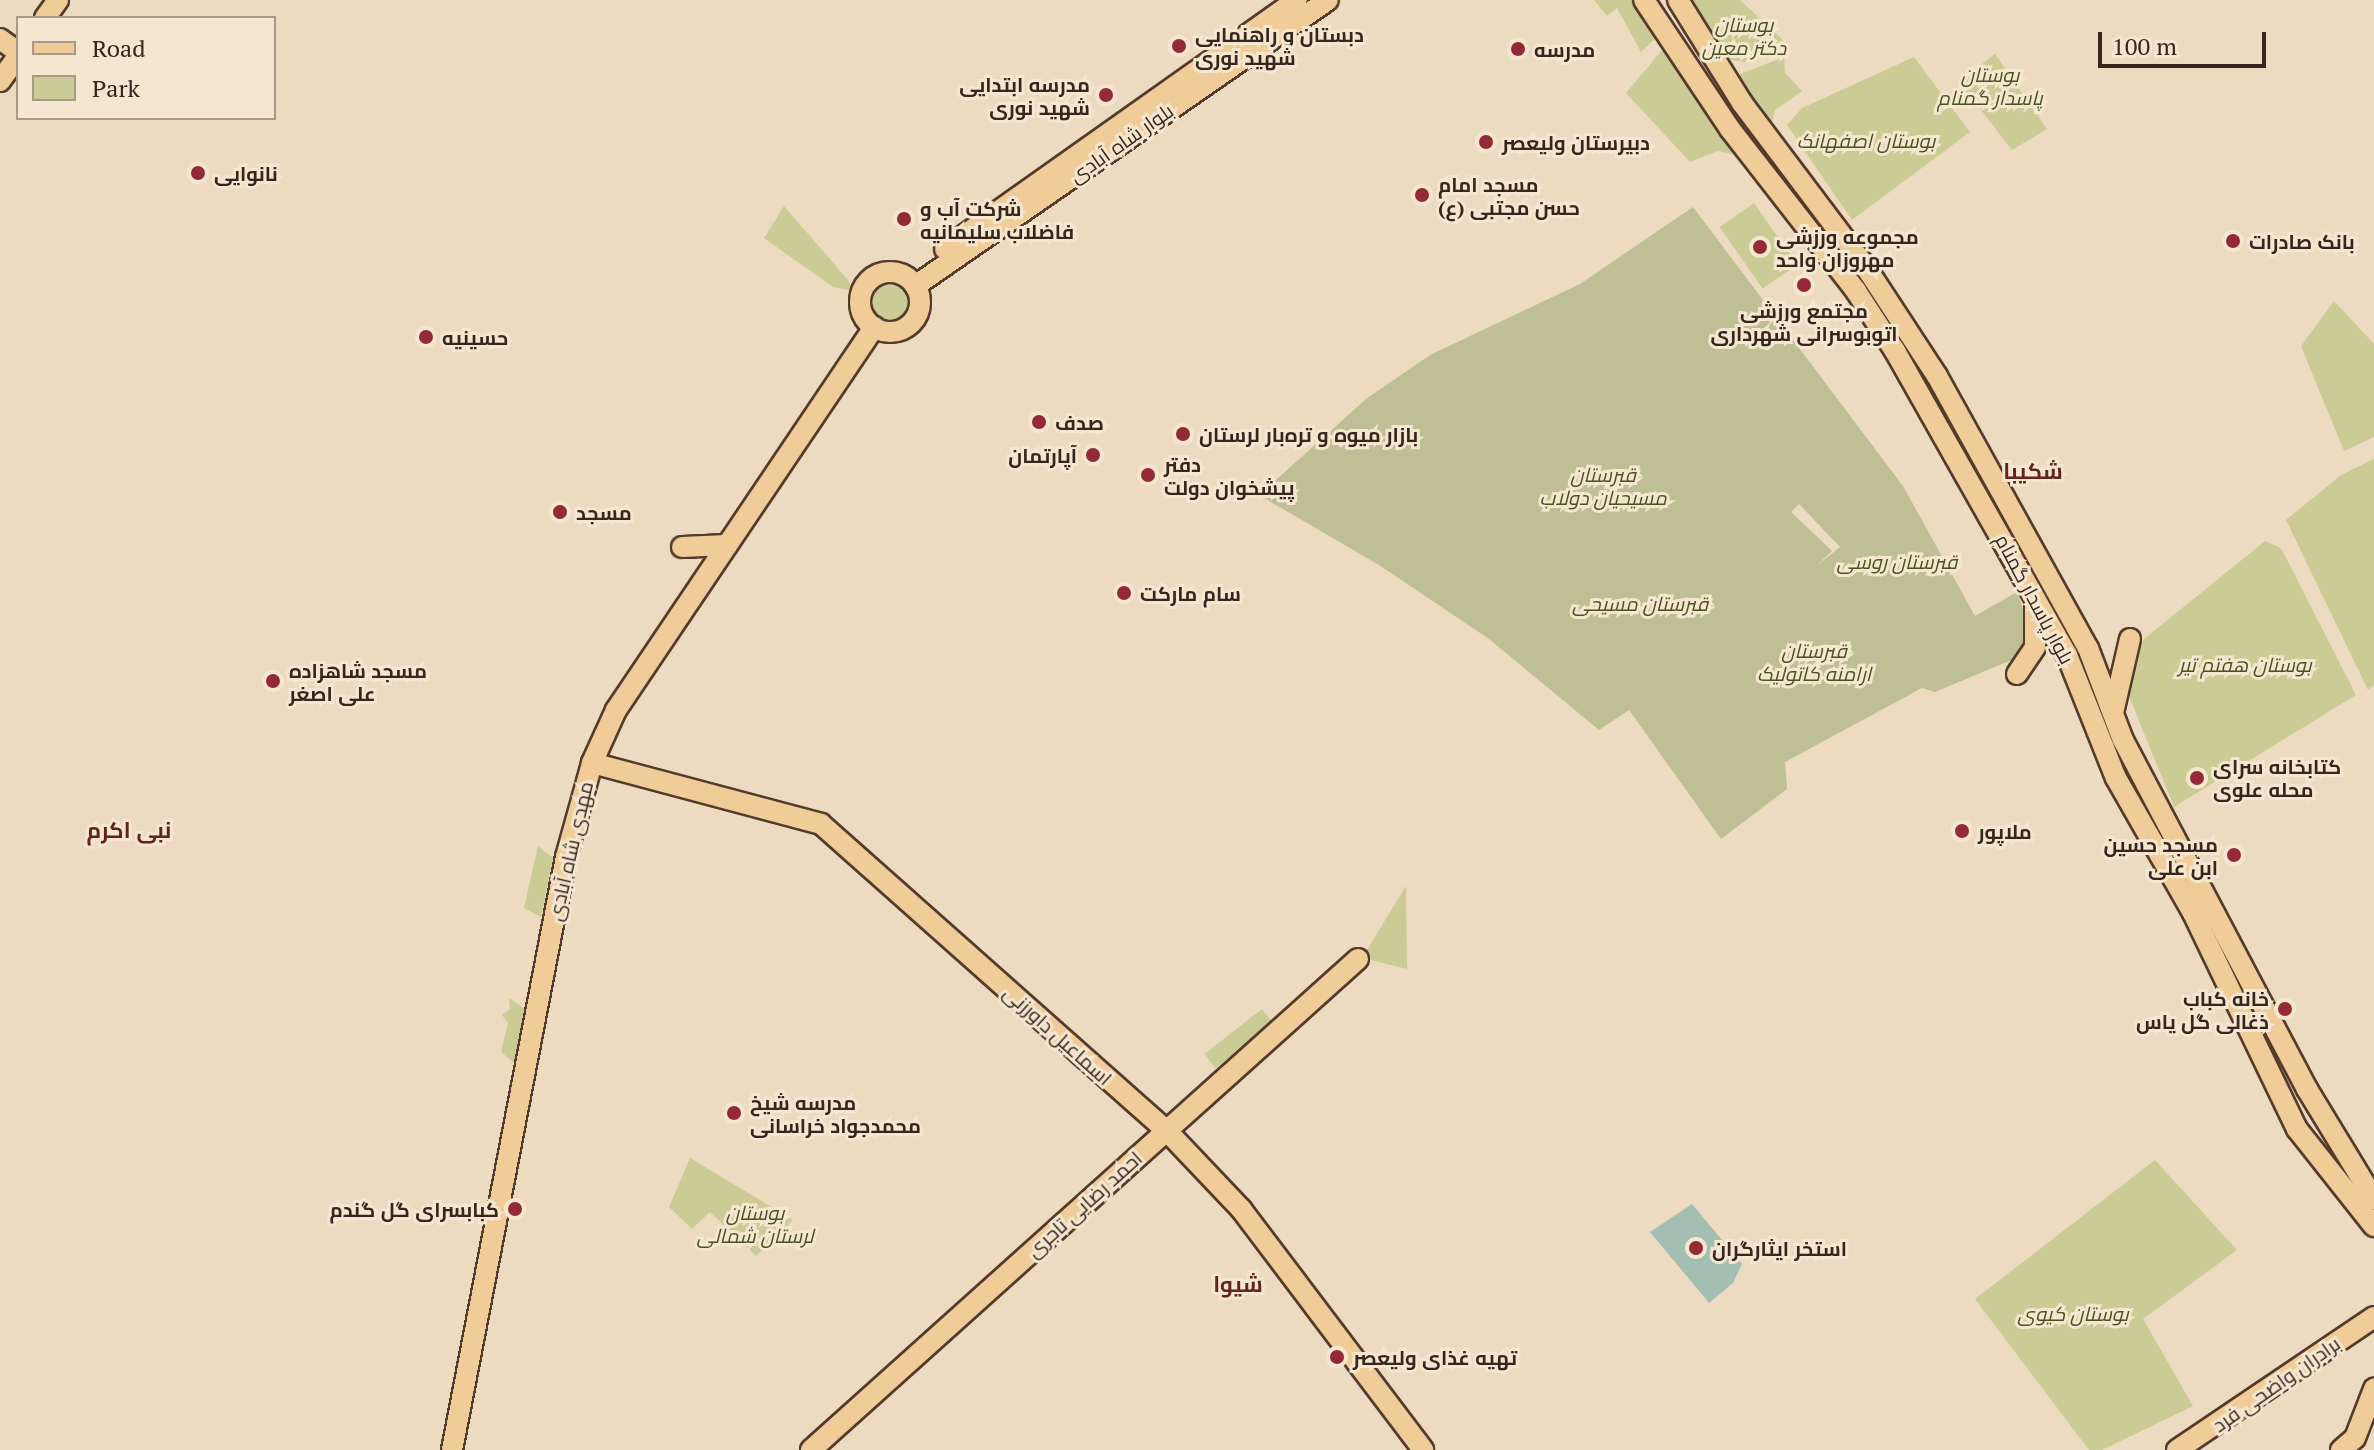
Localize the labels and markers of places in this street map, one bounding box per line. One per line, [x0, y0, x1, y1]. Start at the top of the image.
place label: دبستان و راهنمایی شهید نوری [1195, 22, 1364, 69]
marker: دبستان و راهنمایی شهید نوری [1170, 37, 1188, 55]
place label: مدرسه [1534, 37, 1595, 61]
marker: مدرسه [1509, 40, 1527, 58]
place label: مدرسه ابتدایی شهید نوری [959, 72, 1090, 119]
marker: مدرسه ابتدایی شهید نوری [1097, 86, 1115, 104]
place label: دبیرستان ولیعصر [1502, 130, 1650, 154]
marker: دبیرستان ولیعصر [1477, 133, 1495, 151]
place label: نانوایی [214, 161, 278, 185]
marker: نانوایی [189, 164, 207, 182]
place label: مسجد امام حسن مجتبی (ع) [1438, 172, 1580, 219]
marker: مسجد امام حسن مجتبی (ع) [1413, 186, 1431, 204]
place label: شرکت آب و فاضلاب سلیمانیه [920, 196, 1074, 243]
marker: شرکت آب و فاضلاب سلیمانیه [895, 210, 913, 228]
place label: مجموعه ورزشی مهروزان واحد [1776, 224, 1919, 271]
place label: بانک صادرات [2249, 229, 2355, 253]
marker: بانک صادرات [2224, 232, 2242, 250]
marker: مجموعه ورزشی مهروزان واحد [1751, 238, 1769, 256]
marker: مجتمع ورزشی اتوبوسرانی شهرداری [1795, 276, 1813, 294]
place label: مجتمع ورزشی اتوبوسرانی شهرداری [1710, 298, 1898, 345]
place label: حسینیه [442, 325, 508, 349]
marker: حسینیه [417, 328, 435, 346]
place label: صدف [1055, 410, 1104, 434]
marker: صدف [1030, 413, 1048, 431]
place label: بازار میوه و تره‌بار لرستان [1199, 422, 1418, 446]
marker: بازار میوه و تره‌بار لرستان [1174, 425, 1192, 443]
place label: آپارتمان [1008, 443, 1077, 467]
marker: آپارتمان [1084, 446, 1102, 464]
place label: دفتر پیشخوان دولت [1164, 452, 1295, 499]
marker: دفتر پیشخوان دولت [1139, 466, 1157, 484]
place label: مسجد [576, 500, 632, 524]
marker: مسجد [551, 503, 569, 521]
place label: سام مارکت [1140, 581, 1241, 605]
marker: سام مارکت [1115, 584, 1133, 602]
place label: مسجد شاهزاده علی اصغر [289, 658, 427, 705]
marker: مسجد شاهزاده علی اصغر [264, 672, 282, 690]
place label: کتابخانه سرای محله علوی [2213, 754, 2341, 801]
marker: کتابخانه سرای محله علوی [2188, 769, 2206, 787]
place label: ملاپور [1978, 819, 2032, 843]
marker: ملاپور [1953, 822, 1971, 840]
place label: مسجد حسین ابن علی [2103, 832, 2218, 879]
marker: مسجد حسین ابن علی [2225, 846, 2243, 864]
place label: خانه کباب ذغالی گل یاس [2136, 986, 2269, 1033]
marker: خانه کباب ذغالی گل یاس [2276, 1000, 2294, 1018]
place label: مدرسه شیخ محمدجواد خراسانی [750, 1090, 921, 1137]
marker: مدرسه شیخ محمدجواد خراسانی [725, 1104, 743, 1122]
place label: کبابسرای گل گندم [330, 1197, 499, 1221]
marker: کبابسرای گل گندم [506, 1200, 524, 1218]
place label: استخر ایثارگران [1712, 1236, 1847, 1260]
marker: استخر ایثارگران [1687, 1239, 1705, 1257]
place label: تهیه غذای ولیعصر [1353, 1345, 1517, 1369]
marker: تهیه غذای ولیعصر [1328, 1348, 1346, 1366]

